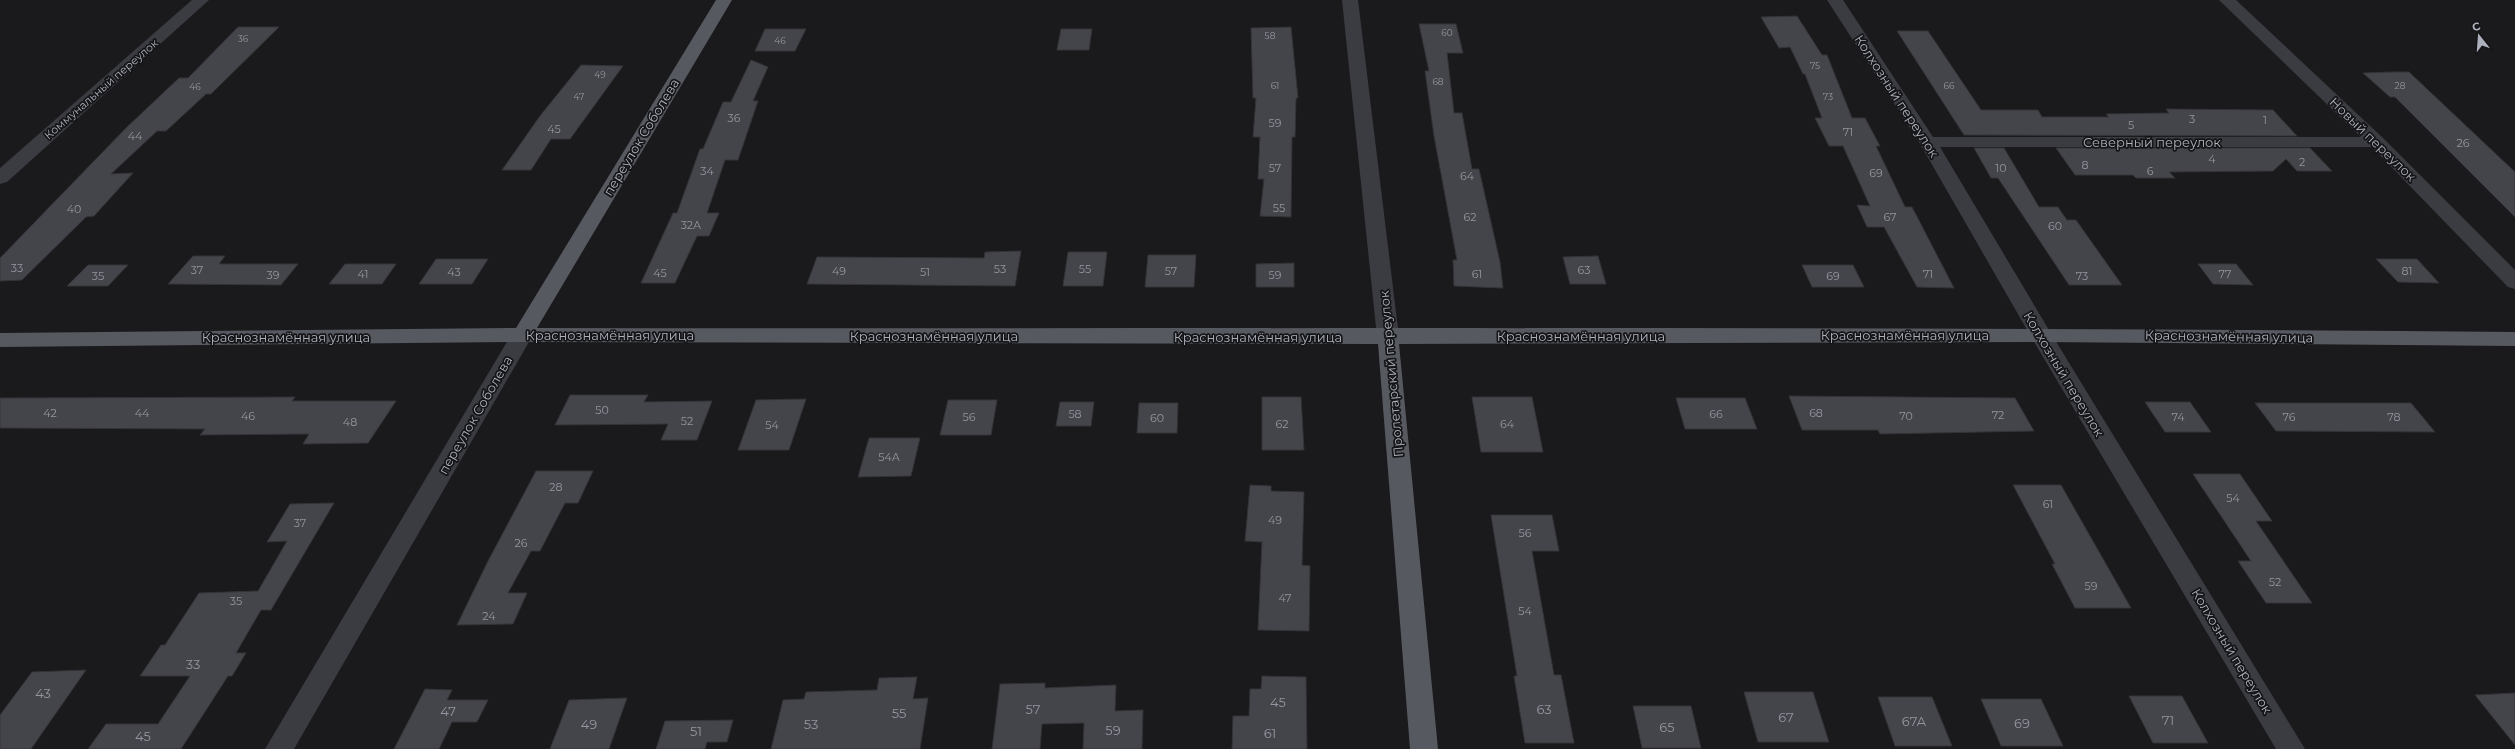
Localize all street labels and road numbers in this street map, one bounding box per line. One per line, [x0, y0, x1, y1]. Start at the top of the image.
street label: Колхозный переулок [1851, 32, 1943, 161]
street label: Коммунальный переулок [41, 35, 161, 142]
street label: переулок Соболева [600, 76, 682, 198]
street label: Новый переулок [2326, 94, 2420, 185]
street label: Северный переулок [2083, 134, 2221, 150]
street label: Пролетарский переулок [1376, 290, 1406, 458]
street label: Колхозный переулок [2020, 309, 2108, 440]
street label: Краснознамённая улица [526, 327, 694, 343]
street label: Краснознамённая улица [1821, 327, 1989, 343]
street label: Краснознамённая улица [2145, 327, 2313, 345]
street label: Краснознамённая улица [850, 328, 1018, 344]
street label: Краснознамённая улица [1497, 328, 1665, 344]
street label: Краснознамённая улица [202, 329, 370, 345]
street label: Краснознамённая улица [1174, 329, 1342, 345]
street label: переулок Соболева [435, 353, 515, 477]
street label: Колхозный переулок [2188, 586, 2276, 717]

